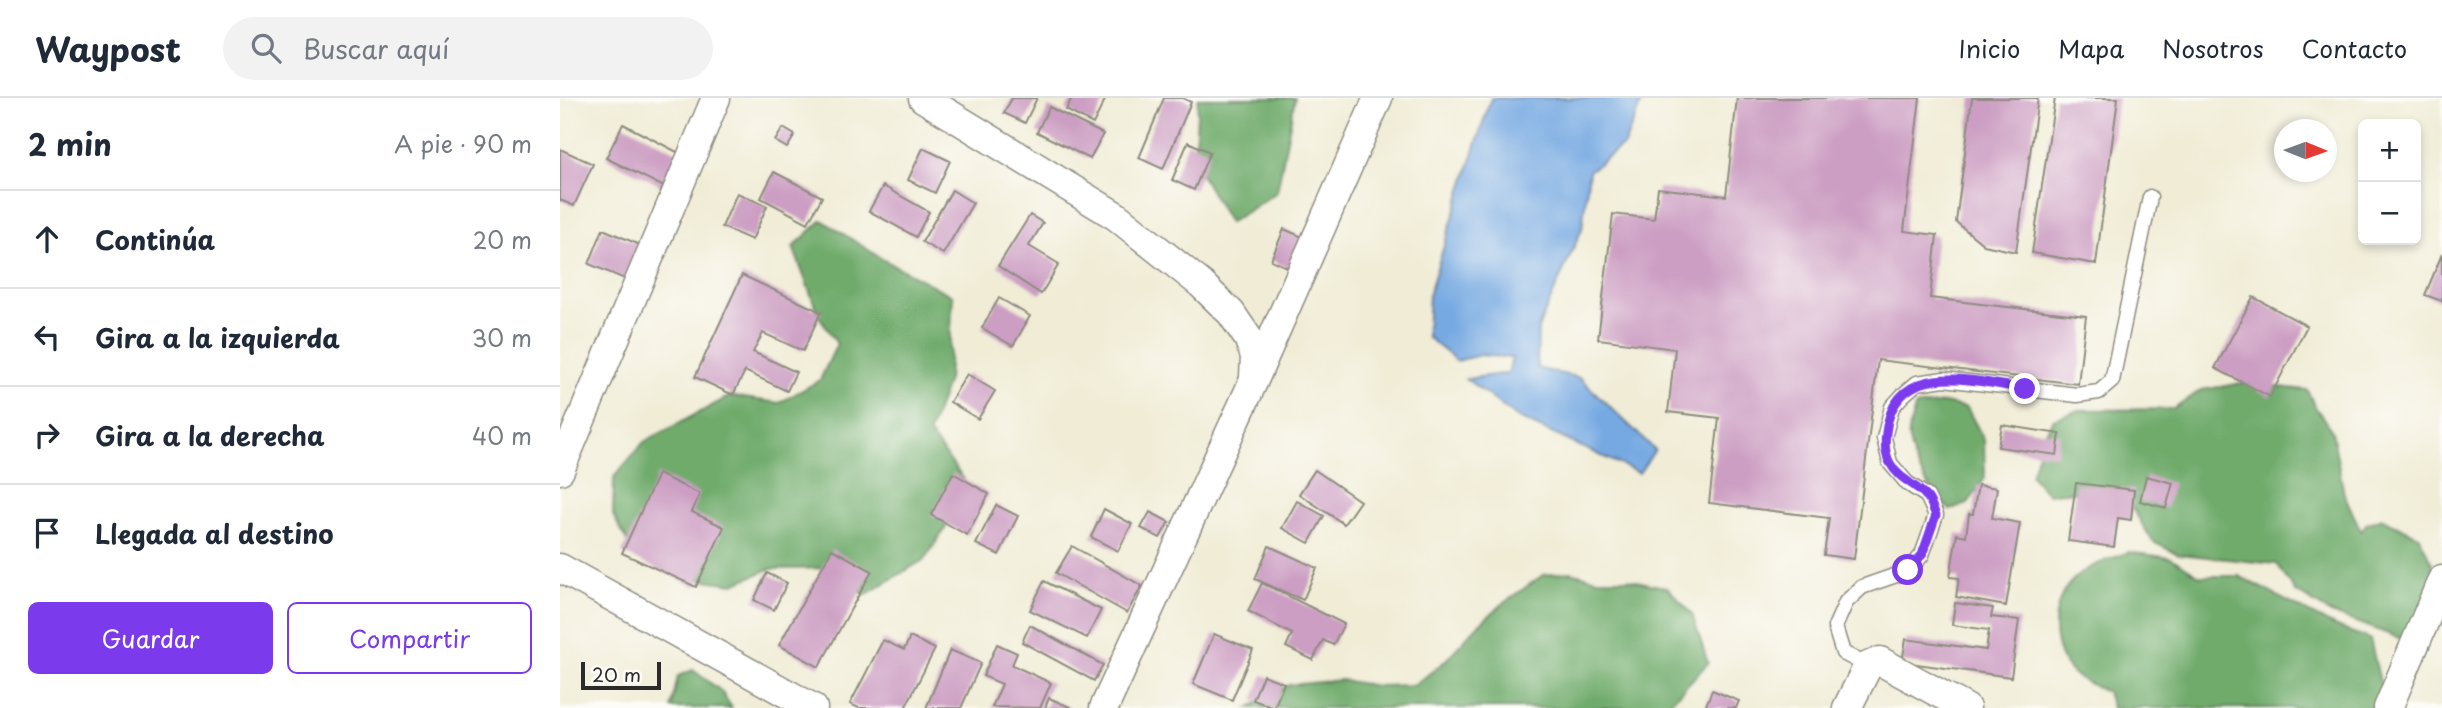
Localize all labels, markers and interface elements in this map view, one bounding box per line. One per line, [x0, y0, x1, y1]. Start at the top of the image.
search box [223, 17, 713, 80]
text: Waypost [35, 23, 181, 73]
icon: search [247, 29, 285, 67]
text: Buscar aquí [303, 29, 449, 68]
text: Inicio [1959, 30, 2020, 66]
text: Mapa [2058, 30, 2124, 66]
text: Nosotros [2162, 30, 2264, 66]
text: Contacto [2302, 30, 2407, 66]
north arrow [2274, 119, 2337, 182]
map controls [2358, 119, 2421, 245]
button: + [2358, 119, 2421, 182]
text: 2 min [28, 121, 112, 166]
text: A pie · 90 m [394, 126, 532, 161]
button: − [2358, 182, 2421, 245]
icon: ahead [28, 220, 66, 258]
text: Continúa [95, 220, 215, 259]
text: 20 m [473, 222, 532, 257]
icon: left [28, 318, 66, 356]
text: Gira a la izquierda [95, 318, 340, 357]
text: 30 m [471, 320, 532, 355]
route end [2009, 373, 2040, 404]
icon: right [28, 416, 66, 454]
text: Gira a la derecha [95, 416, 325, 455]
text: 40 m [472, 418, 532, 453]
icon: arrive [28, 514, 66, 552]
text: Llegada al destino [95, 514, 334, 553]
route start [1892, 554, 1923, 585]
button: Guardar [28, 602, 273, 674]
button: Compartir [287, 602, 532, 674]
scale bar [581, 659, 662, 691]
text: 20 m [592, 660, 641, 688]

